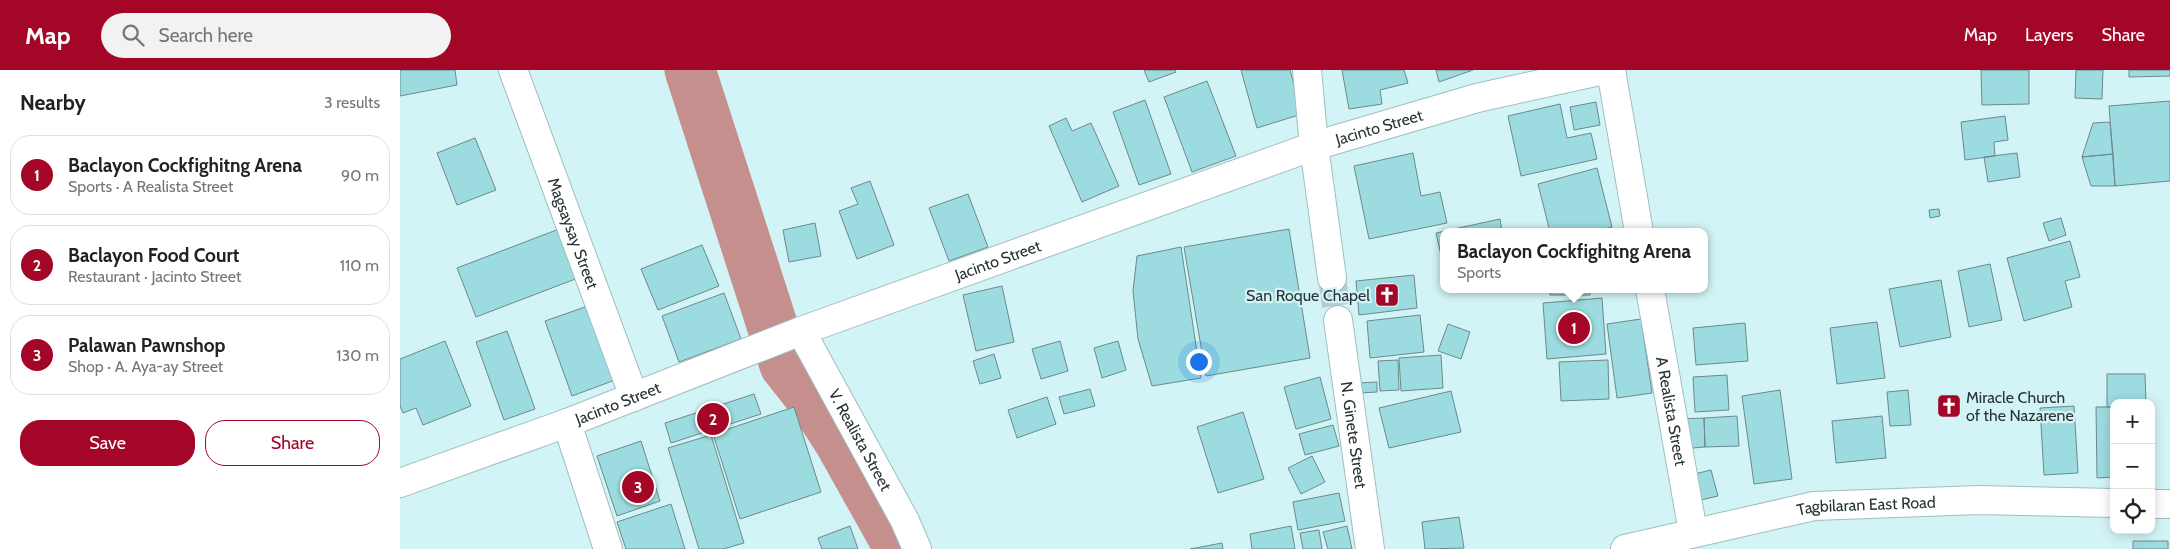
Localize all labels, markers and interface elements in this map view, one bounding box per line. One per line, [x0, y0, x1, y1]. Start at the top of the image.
search box [101, 13, 451, 58]
text: Map [25, 21, 71, 50]
icon: search [119, 21, 147, 49]
text: Search here [159, 24, 253, 47]
text: Map [1964, 24, 1997, 46]
text: Layers [2025, 24, 2074, 46]
text: Share [2102, 24, 2145, 46]
text: Nearby [20, 90, 86, 115]
text: 3 results [324, 93, 380, 112]
street label: Jacinto Street [1332, 105, 1425, 149]
text: Baclayon Cockfighitng Arena [68, 154, 302, 177]
text: 1 [34, 166, 40, 185]
text: 90 m [341, 166, 379, 185]
street label: Magsaysay Street [544, 175, 603, 292]
text: Sports · A Realista Street [68, 177, 233, 196]
popup [1440, 228, 1708, 293]
street label: Jacinto Street [951, 236, 1044, 285]
text: Baclayon Cockfighitng Arena [1457, 240, 1691, 263]
text: Baclayon Food Court [68, 244, 239, 267]
text: 2 [33, 256, 41, 275]
text: 110 m [340, 256, 379, 275]
text: Sports [1457, 263, 1501, 282]
text: Restaurant · Jacinto Street [68, 267, 241, 286]
church icon: San Roque Chapel [1374, 282, 1400, 308]
place label: San Roque Chapel [1246, 286, 1370, 305]
pin: 1 [1558, 309, 1590, 347]
text: Palawan Pawnshop [68, 334, 225, 357]
text: 3 [33, 346, 41, 365]
text: 130 m [336, 346, 379, 365]
your location [1186, 349, 1212, 375]
street label: A Realista Street [1653, 355, 1691, 468]
text: Shop · A. Aya-ay Street [68, 357, 223, 376]
street label: Jacinto Street [571, 378, 664, 429]
street label: N. Ginete Street [1337, 380, 1371, 490]
street label: V. Realista Street [825, 386, 896, 494]
place label: Miracle Church of the Nazarene [1966, 388, 2074, 425]
church icon: Miracle Church of the Nazarene [1936, 393, 1962, 419]
map controls [2110, 399, 2155, 534]
button: + [2110, 399, 2155, 444]
pin: 2 [697, 400, 729, 438]
button: Save [20, 420, 195, 466]
button: Share [205, 420, 380, 466]
button: − [2110, 444, 2155, 489]
pin: 3 [622, 468, 654, 506]
button: locate [2110, 489, 2155, 534]
street label: Tagbilaran East Road [1795, 492, 1936, 519]

